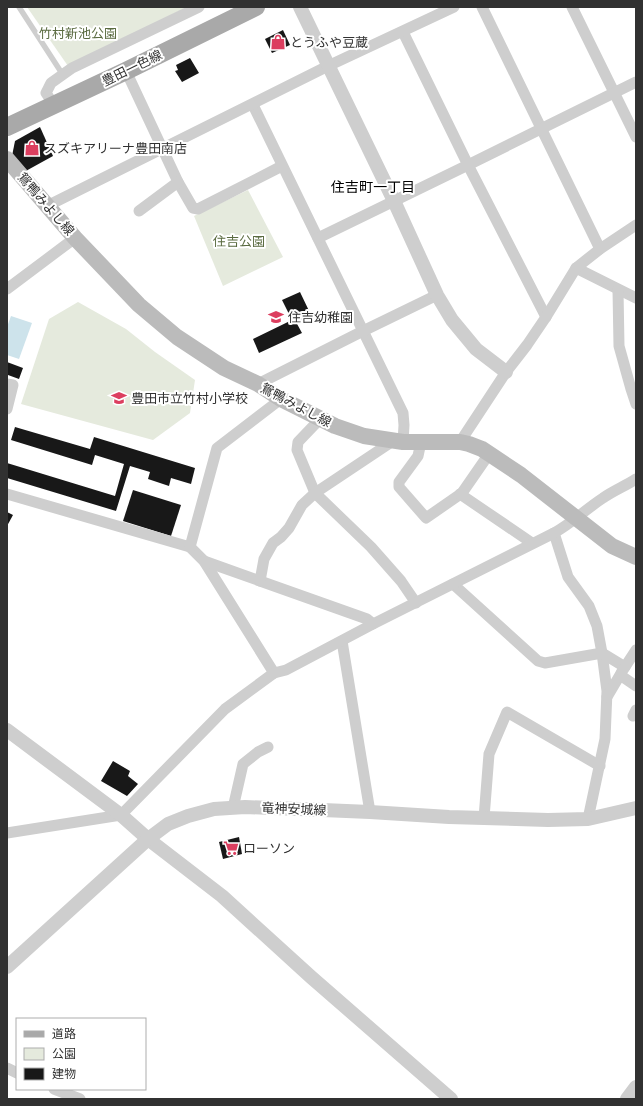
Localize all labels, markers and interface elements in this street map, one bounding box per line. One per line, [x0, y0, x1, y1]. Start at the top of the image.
park label: 竹村新池公園 [39, 26, 117, 41]
shop icon: とうふや豆蔵 [269, 33, 287, 51]
place label: とうふや豆蔵 [290, 35, 368, 50]
street label: 豊田一色線 [99, 47, 165, 89]
shop icon: スズキアリーナ豊田南店 [23, 139, 41, 157]
place label: スズキアリーナ豊田南店 [44, 141, 187, 156]
street label: 鴛鴨みよし線 [15, 170, 77, 238]
district label: 住吉町一丁目 [331, 179, 415, 195]
park label: 住吉公園 [213, 234, 265, 249]
school or university icon: 住吉幼稚園 [267, 308, 285, 326]
place label: 住吉幼稚園 [288, 310, 353, 325]
street label: 鴛鴨みよし線 [258, 380, 334, 430]
school or university icon: 豊田市立竹村小学校 [110, 389, 128, 407]
place label: 豊田市立竹村小学校 [131, 391, 248, 406]
street label: 竜神安城線 [261, 800, 327, 818]
supermarket icon: ローソン [222, 839, 240, 857]
place label: ローソン [243, 841, 295, 856]
legend [16, 1018, 146, 1090]
text: 道路 [52, 1027, 76, 1041]
text: 公園 [52, 1047, 76, 1061]
text: 建物 [52, 1067, 76, 1081]

